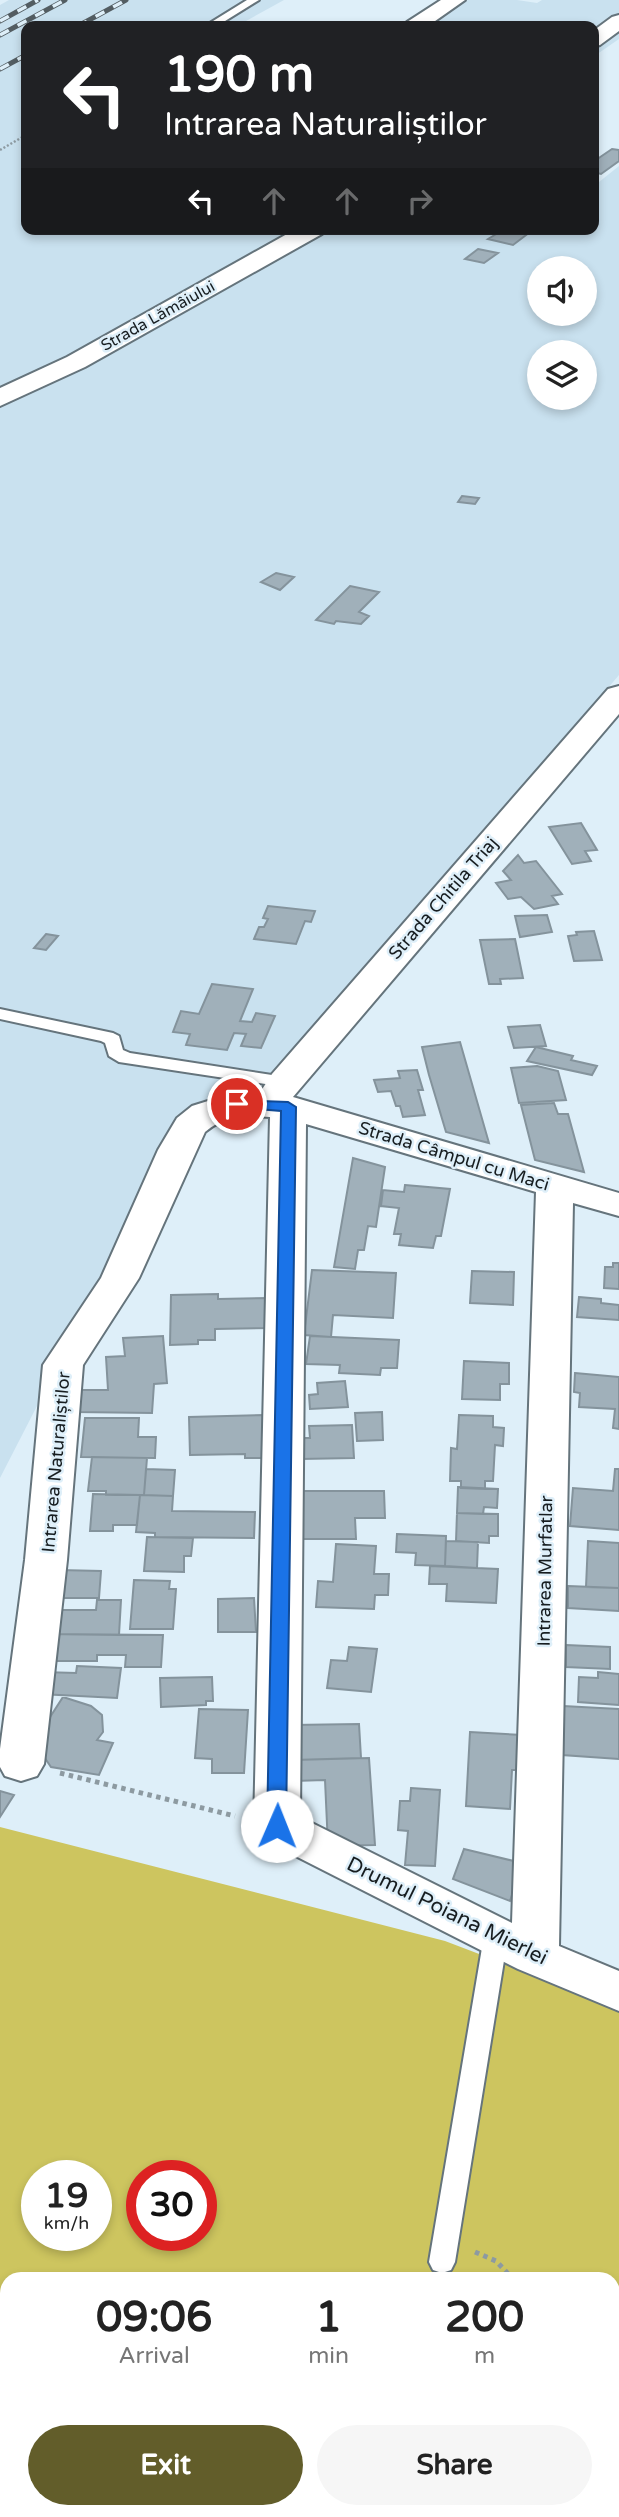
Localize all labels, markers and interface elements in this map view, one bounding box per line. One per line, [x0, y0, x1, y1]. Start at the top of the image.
text: 190 m [164, 46, 314, 105]
icon: left [49, 49, 140, 140]
text: Intrarea Naturaliștilor [164, 106, 487, 144]
icon: left [182, 182, 220, 220]
icon: ahead [255, 182, 293, 220]
icon: ahead [328, 182, 366, 220]
icon: right [401, 182, 439, 220]
map controls [527, 256, 597, 410]
button: sound [527, 256, 597, 326]
street label: Strada Lămâiului [97, 276, 219, 356]
button: layers [527, 340, 597, 410]
street label: Strada Chitila Triaj [384, 832, 502, 964]
pin [207, 1074, 267, 1134]
icon: arrive [218, 1085, 256, 1123]
street label: Strada Câmpul cu Maci [356, 1117, 552, 1195]
street label: Intrarea Naturaliștilor [37, 1370, 75, 1553]
street label: Intrarea Murfatlar [533, 1495, 557, 1647]
position arrow [240, 1789, 314, 1863]
street label: Drumul Poiana Mierlei [342, 1851, 552, 1971]
speed limit sign: 30 [126, 2160, 217, 2251]
text: 19 [45, 2175, 88, 2217]
text: km/h [44, 2212, 89, 2234]
text: 09:06 [96, 2292, 212, 2343]
text: 1 [315, 2292, 342, 2343]
text: 200 [445, 2292, 524, 2343]
text: Arrival [119, 2342, 190, 2370]
text: min [308, 2342, 349, 2370]
text: m [474, 2342, 495, 2370]
button: Exit [28, 2425, 303, 2505]
button: Share [317, 2425, 592, 2505]

